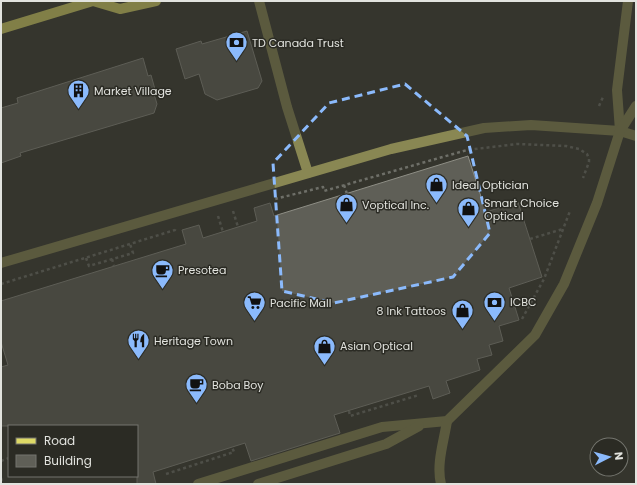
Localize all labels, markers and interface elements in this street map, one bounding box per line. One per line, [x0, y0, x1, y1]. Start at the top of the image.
bank icon: TD Canada Trust [223, 30, 249, 63]
place label: TD Canada Trust [252, 35, 344, 51]
building icon: Market Village [65, 78, 91, 111]
place label: Market Village [94, 83, 172, 99]
shop icon: Ideal Optician [423, 172, 449, 205]
place label: Ideal Optician [452, 177, 529, 193]
shop icon: Voptical Inc. [333, 192, 359, 225]
place label: Smart Choice Optical [484, 195, 559, 224]
shop icon: Smart Choice Optical [456, 196, 482, 229]
place label: Voptical Inc. [362, 197, 429, 213]
cafe icon: Presotea [150, 257, 176, 290]
place label: Presotea [178, 262, 226, 278]
bank icon: ICBC [481, 289, 507, 322]
supermarket icon: Pacific Mall [242, 290, 268, 323]
place label: ICBC [510, 294, 536, 310]
place label: Pacific Mall [270, 295, 331, 311]
shop icon: 8 Ink Tattoos [449, 298, 475, 331]
place label: 8 Ink Tattoos [377, 303, 446, 319]
restaurant icon: Heritage Town [125, 328, 151, 361]
place label: Heritage Town [154, 333, 233, 349]
shop icon: Asian Optical [312, 333, 338, 366]
place label: Asian Optical [340, 338, 413, 354]
cafe icon: Boba Boy [183, 372, 209, 405]
place label: Boba Boy [212, 377, 264, 393]
legend [8, 425, 138, 477]
text: Road [44, 432, 75, 449]
north arrow [589, 437, 629, 477]
text: N [611, 451, 627, 461]
text: Building [44, 452, 92, 469]

